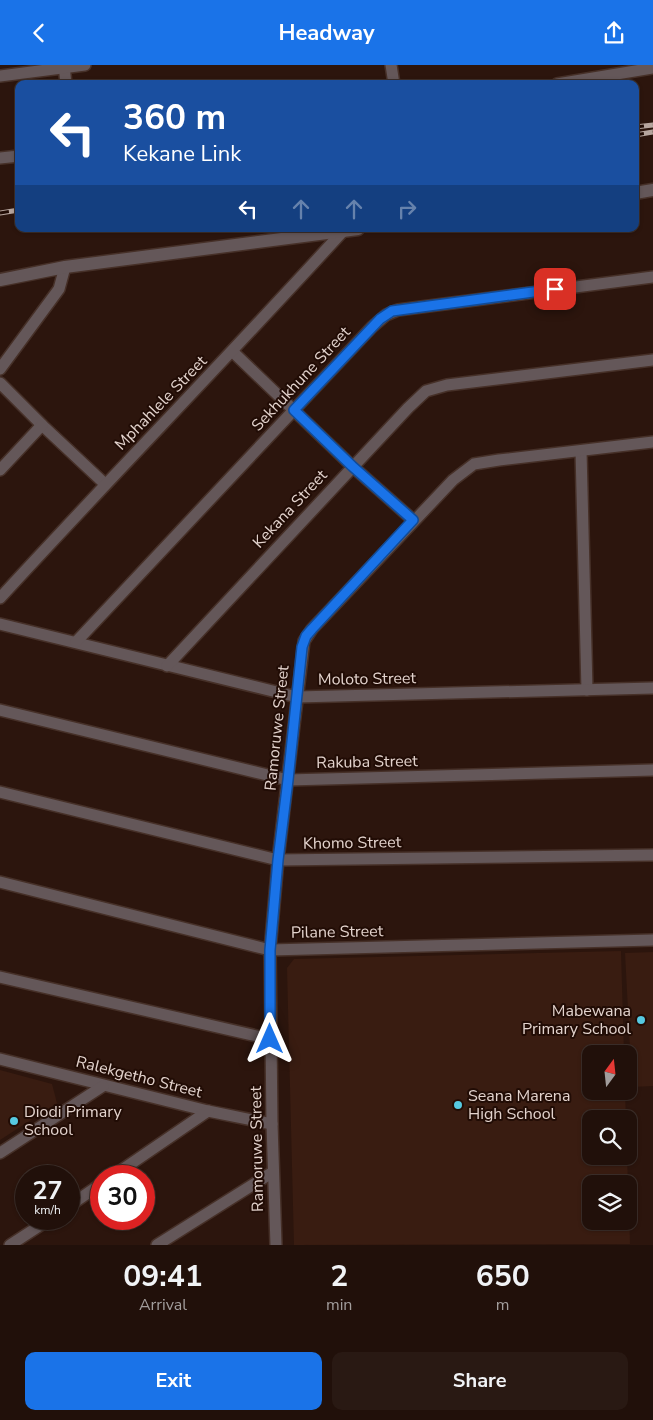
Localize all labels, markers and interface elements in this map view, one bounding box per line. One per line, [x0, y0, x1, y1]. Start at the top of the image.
text: Headway [278, 18, 375, 48]
icon: back [25, 19, 53, 47]
icon: share [600, 19, 628, 47]
text: 360 m [123, 94, 226, 141]
icon: left [40, 100, 105, 165]
text: Kekane Link [123, 139, 241, 169]
icon: left [234, 195, 262, 223]
icon: ahead [287, 195, 315, 223]
icon: ahead [340, 195, 368, 223]
icon: right [393, 195, 421, 223]
pin [534, 268, 576, 310]
icon: arrive [541, 275, 569, 303]
street label: Sekhukhune Street [247, 322, 356, 436]
street label: Mphahlele Street [110, 351, 212, 455]
street label: Kekana Street [248, 465, 332, 553]
street label: Ramoruwe Street [259, 664, 295, 792]
street label: Moloto Street [318, 667, 417, 691]
street label: Rakuba Street [316, 750, 418, 774]
street label: Khomo Street [303, 831, 402, 855]
street label: Pilane Street [291, 920, 384, 944]
place label: Mabewana Primary School [522, 1000, 631, 1040]
position arrow [243, 1012, 295, 1064]
marker: Mabewana Primary School [635, 1014, 647, 1026]
north arrow [582, 1045, 638, 1100]
map controls [582, 1045, 637, 1230]
street label: Ralekgetho Street [74, 1051, 205, 1103]
street label: Ramoruwe Street [245, 1085, 269, 1212]
place label: Seana Marena High School [468, 1085, 570, 1125]
marker: Seana Marena High School [452, 1099, 464, 1111]
place label: Diodi Primary School [24, 1101, 122, 1141]
button: search [582, 1110, 637, 1165]
marker: Diodi Primary School [8, 1115, 20, 1127]
speed limit sign: 30 [90, 1165, 155, 1230]
text: 27 [32, 1174, 63, 1208]
button: layers [582, 1175, 637, 1230]
text: km/h [34, 1202, 61, 1218]
text: 09:41 [123, 1256, 203, 1297]
text: 2 [330, 1256, 348, 1297]
text: 650 [476, 1256, 530, 1297]
text: Arrival [139, 1294, 187, 1316]
text: min [326, 1294, 352, 1316]
text: m [496, 1294, 510, 1316]
button: Exit [25, 1352, 322, 1410]
button: Share [332, 1352, 628, 1410]

